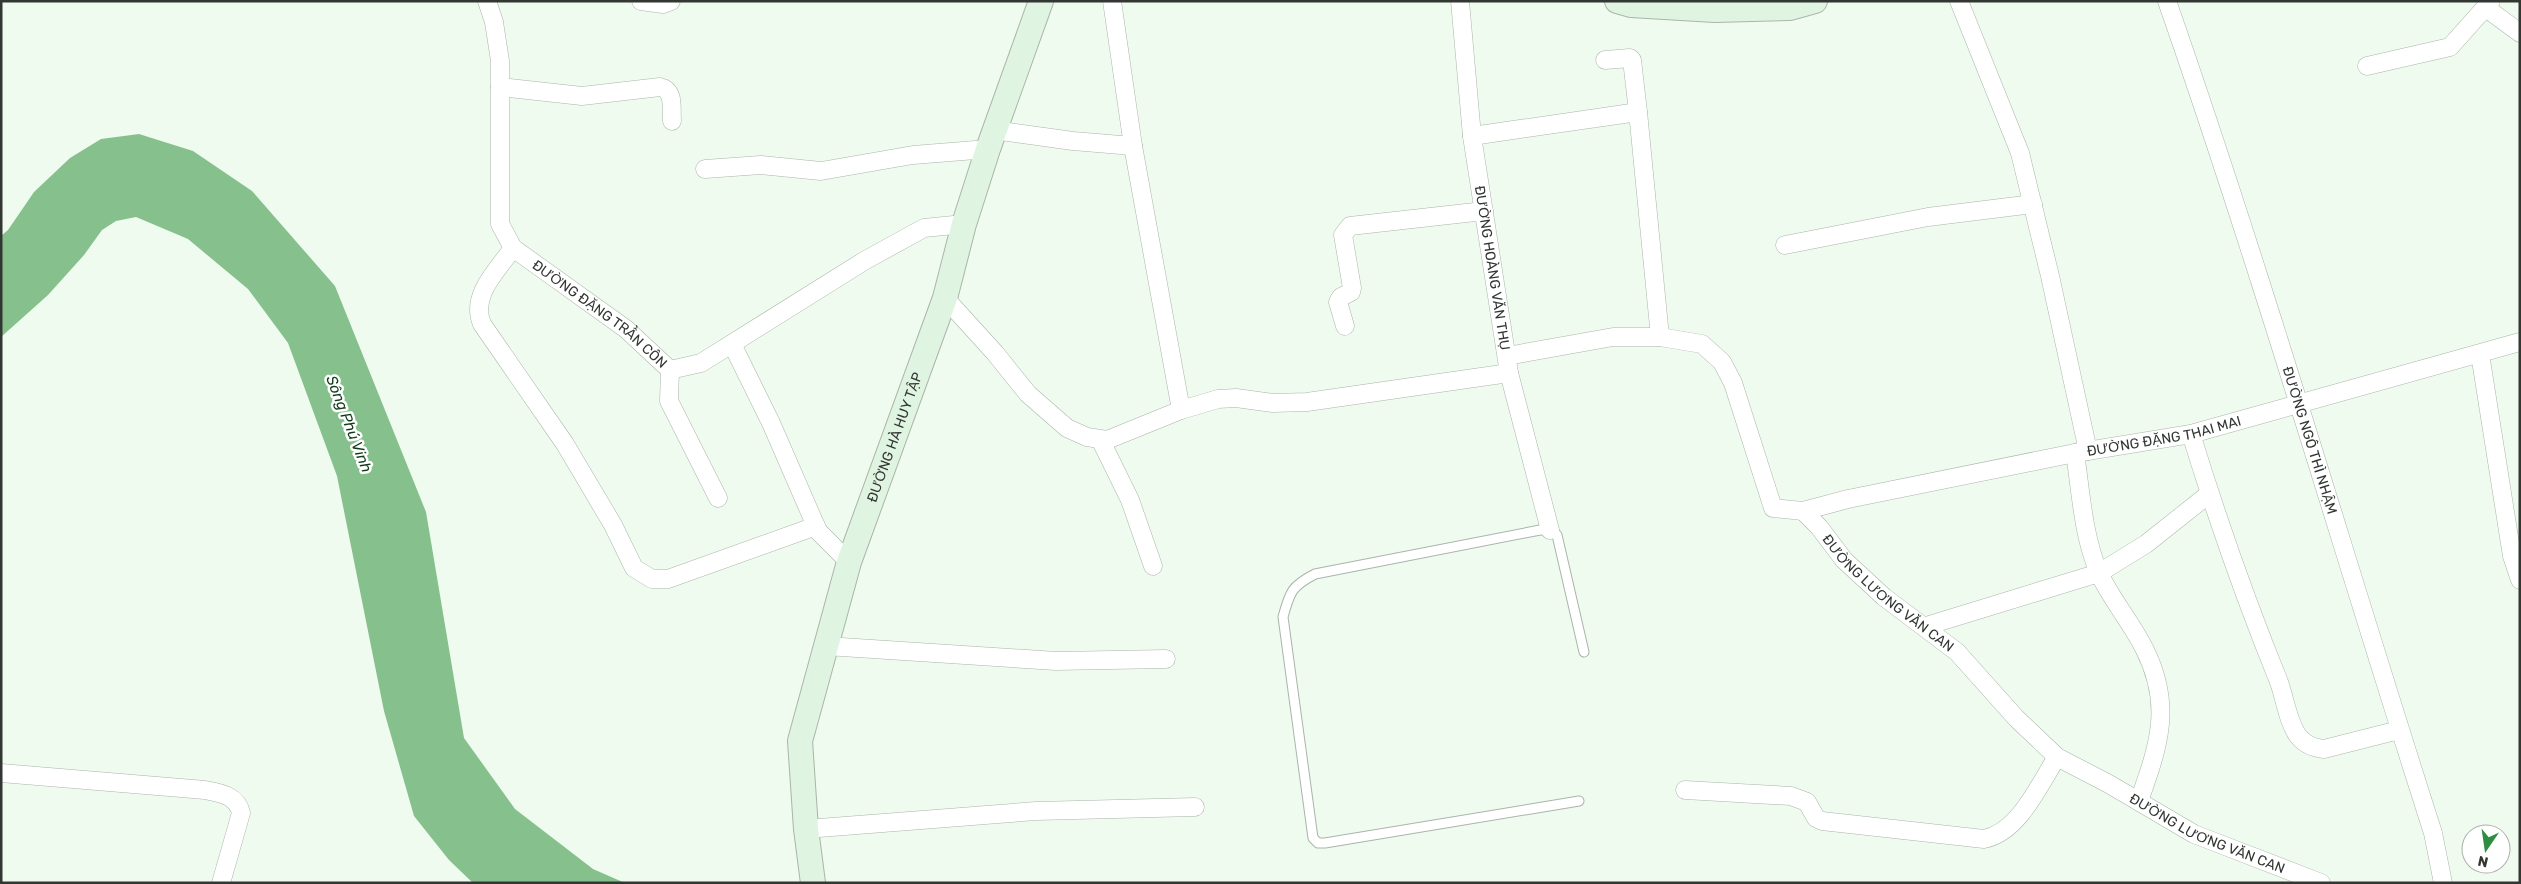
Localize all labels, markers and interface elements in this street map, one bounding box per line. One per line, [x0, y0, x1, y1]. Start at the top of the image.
street label: ĐƯỜNG HOÀNG VĂN THỤ [1471, 184, 1514, 351]
street label: ĐƯỜNG ĐẶNG TRẦN CÔN [529, 256, 671, 372]
street label: ĐƯỜNG NGÔ THÌ NHẬM [2279, 364, 2341, 516]
street label: ĐƯỜNG HÀ HUY TẬP [863, 370, 926, 505]
water label: Sông Phú Vinh [322, 373, 376, 475]
street label: ĐƯỜNG ĐẶNG THAI MAI [2085, 412, 2243, 459]
street label: ĐƯỜNG LƯƠNG VĂN CAN [1819, 531, 1957, 655]
street label: ĐƯỜNG LƯƠNG VĂN CAN [2127, 790, 2287, 877]
north arrow [2461, 824, 2511, 874]
text: N [2476, 852, 2490, 871]

